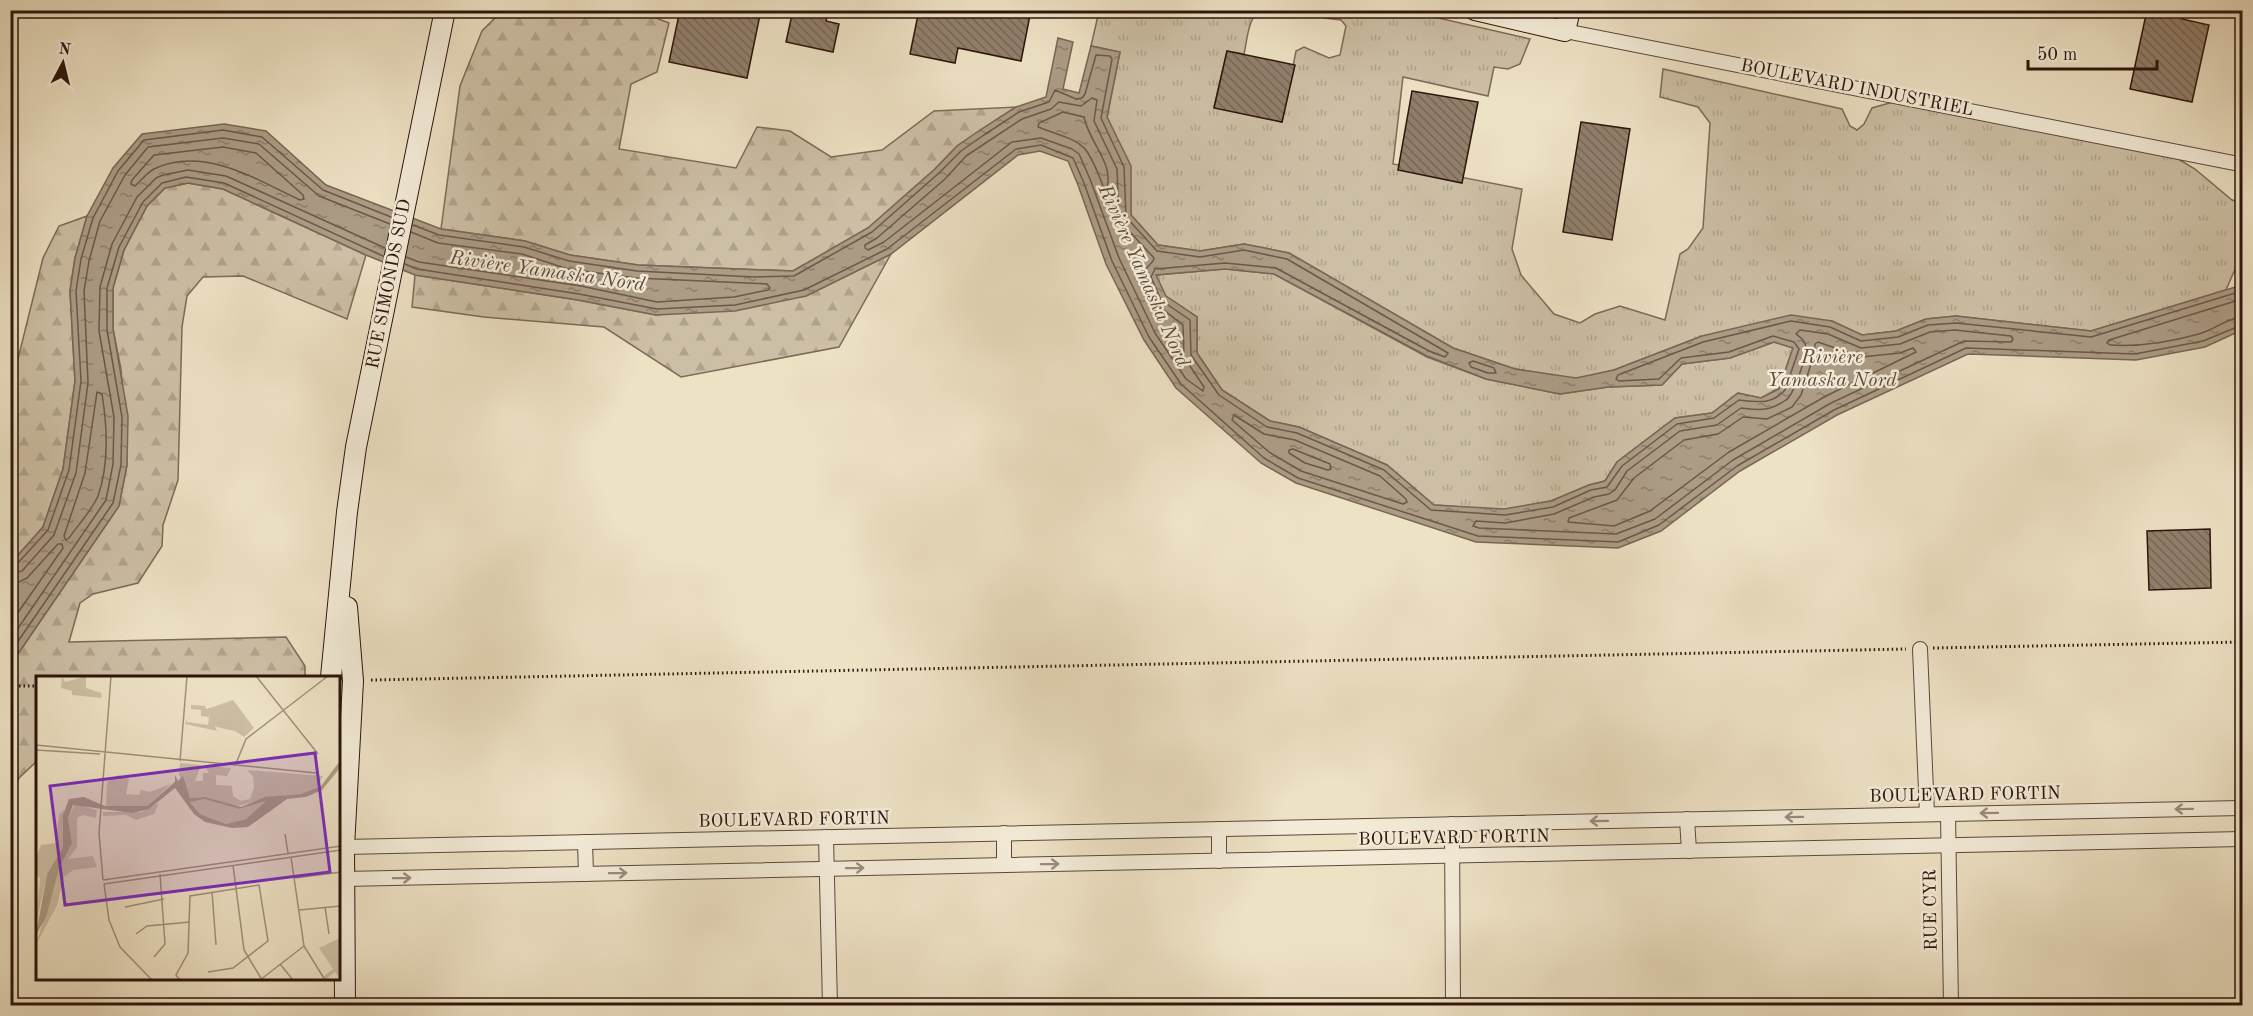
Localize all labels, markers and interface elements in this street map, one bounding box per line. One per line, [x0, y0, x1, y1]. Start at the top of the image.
north arrow [33, 33, 93, 93]
scale bar [2028, 33, 2157, 71]
text: N [58, 41, 72, 59]
text: 50 m [2037, 46, 2077, 64]
street label: BOULEVARD INDUSTRIEL [1739, 57, 1975, 119]
water label: Rivière Yamaska Nord [1093, 181, 1192, 371]
street label: RUE SIMONDS SUD [364, 198, 414, 370]
water label: Rivière Yamaska Nord [447, 248, 646, 296]
water label: Rivière Yamaska Nord [1767, 348, 1897, 391]
inset map [36, 676, 340, 980]
street label: BOULEVARD FORTIN [1869, 784, 2061, 806]
one-way arrow [2175, 803, 2195, 815]
one-way arrow [1980, 807, 2000, 819]
street label: BOULEVARD FORTIN [698, 809, 890, 831]
one-way arrow [1785, 811, 1805, 823]
one-way arrow [1590, 815, 1610, 827]
street label: BOULEVARD FORTIN [1358, 827, 1550, 849]
one-way arrow [1040, 859, 1060, 870]
one-way arrow [845, 863, 865, 874]
one-way arrow [608, 867, 628, 879]
street label: RUE CYR [1921, 869, 1941, 951]
one-way arrow [392, 872, 412, 884]

